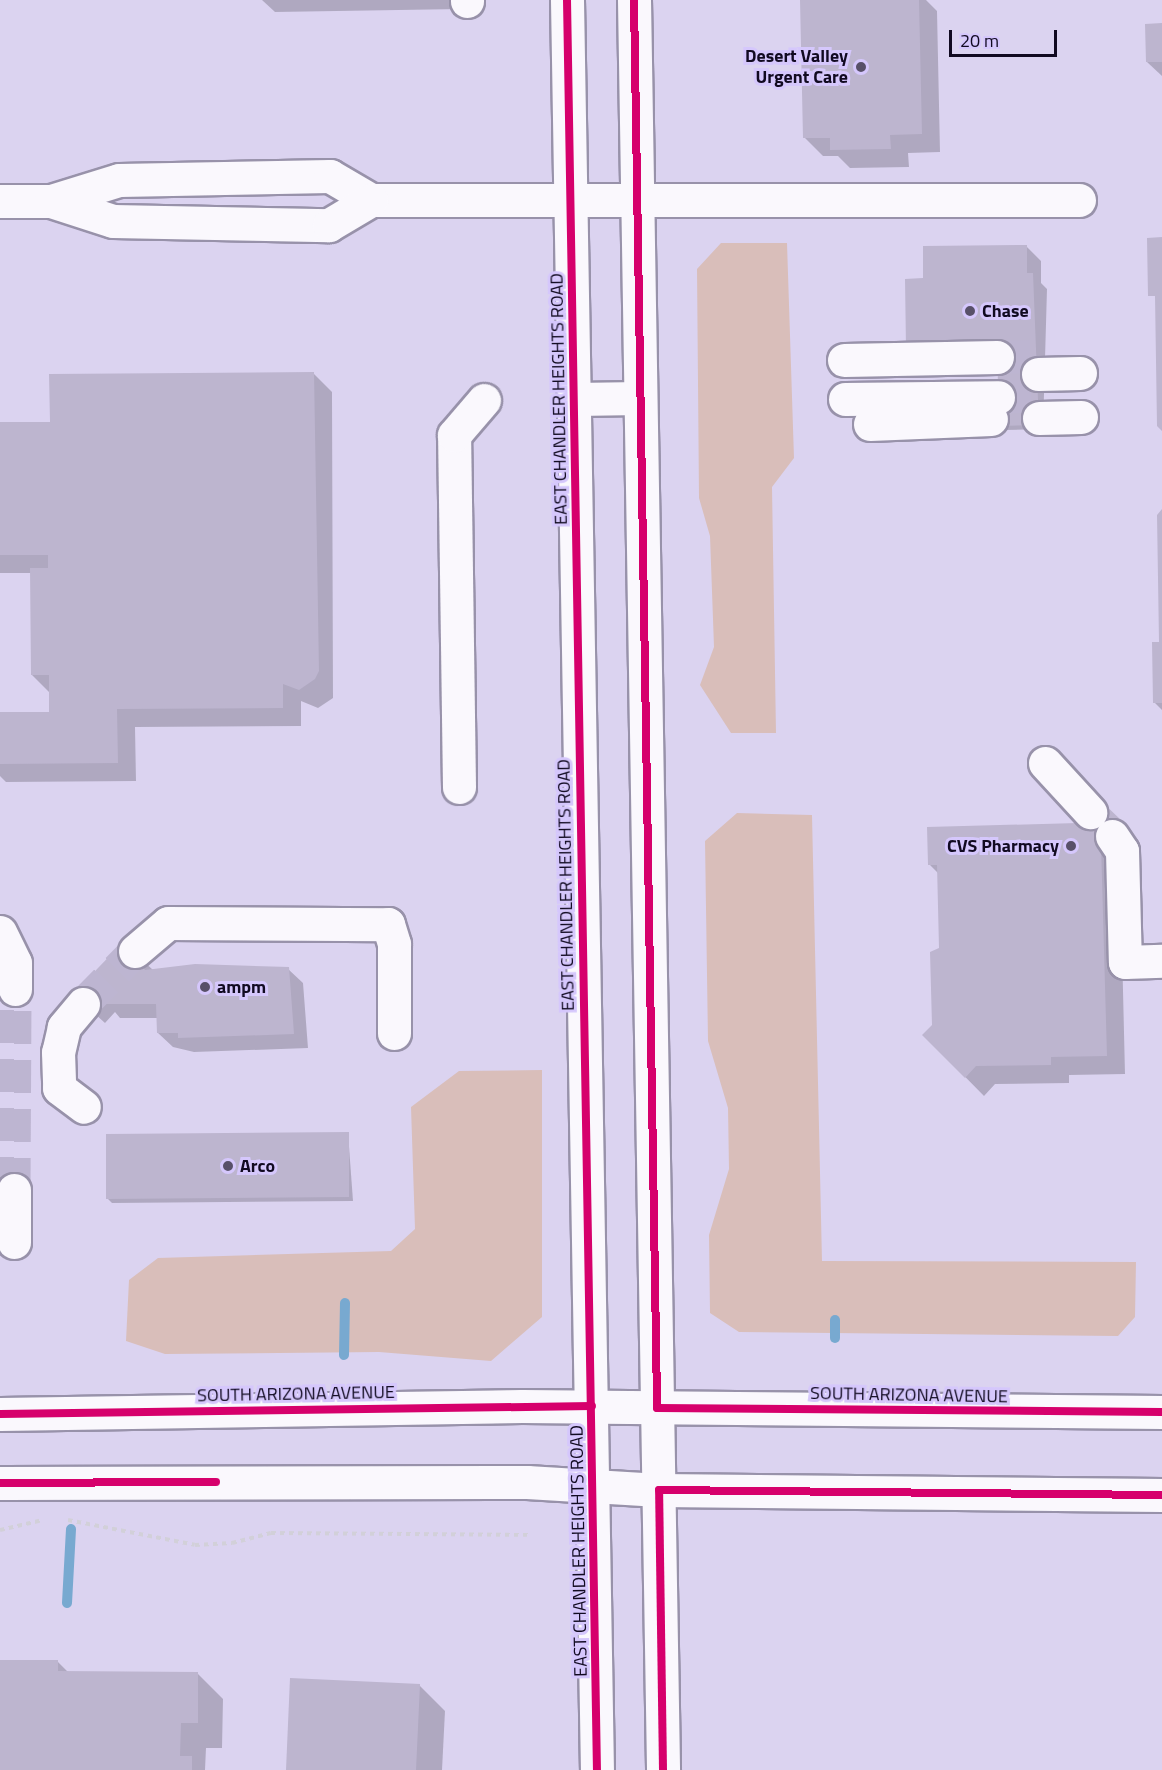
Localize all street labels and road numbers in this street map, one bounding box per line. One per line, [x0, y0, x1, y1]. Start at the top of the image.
street label: EAST CHANDLER HEIGHTS ROAD [546, 273, 572, 525]
street label: EAST CHANDLER HEIGHTS ROAD [553, 759, 579, 1011]
street label: SOUTH ARIZONA AVENUE [197, 1381, 395, 1407]
street label: SOUTH ARIZONA AVENUE [810, 1382, 1008, 1408]
street label: EAST CHANDLER HEIGHTS ROAD [566, 1425, 592, 1677]

